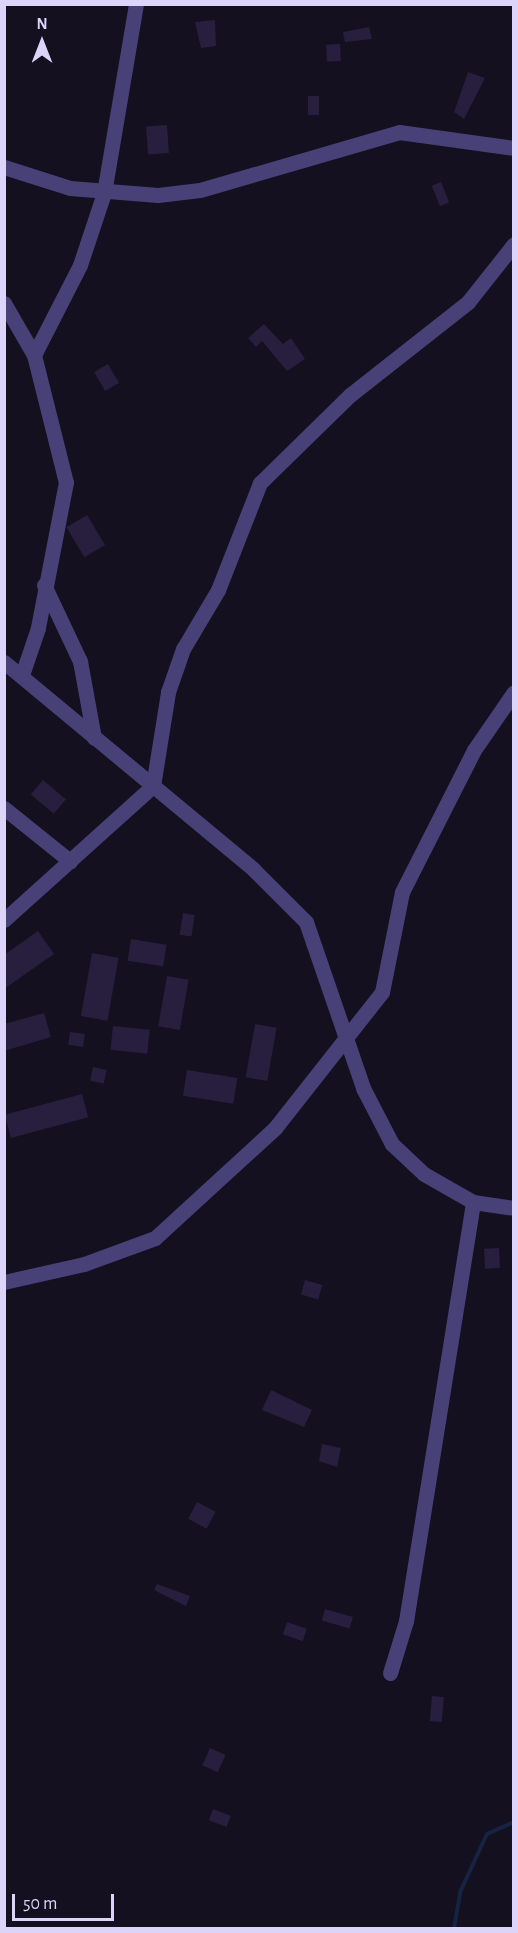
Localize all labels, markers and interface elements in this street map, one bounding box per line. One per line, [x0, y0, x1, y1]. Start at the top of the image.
north arrow [12, 12, 72, 72]
text: N [36, 16, 48, 32]
scale bar [15, 1882, 117, 1920]
text: 50 m [23, 1895, 57, 1913]

